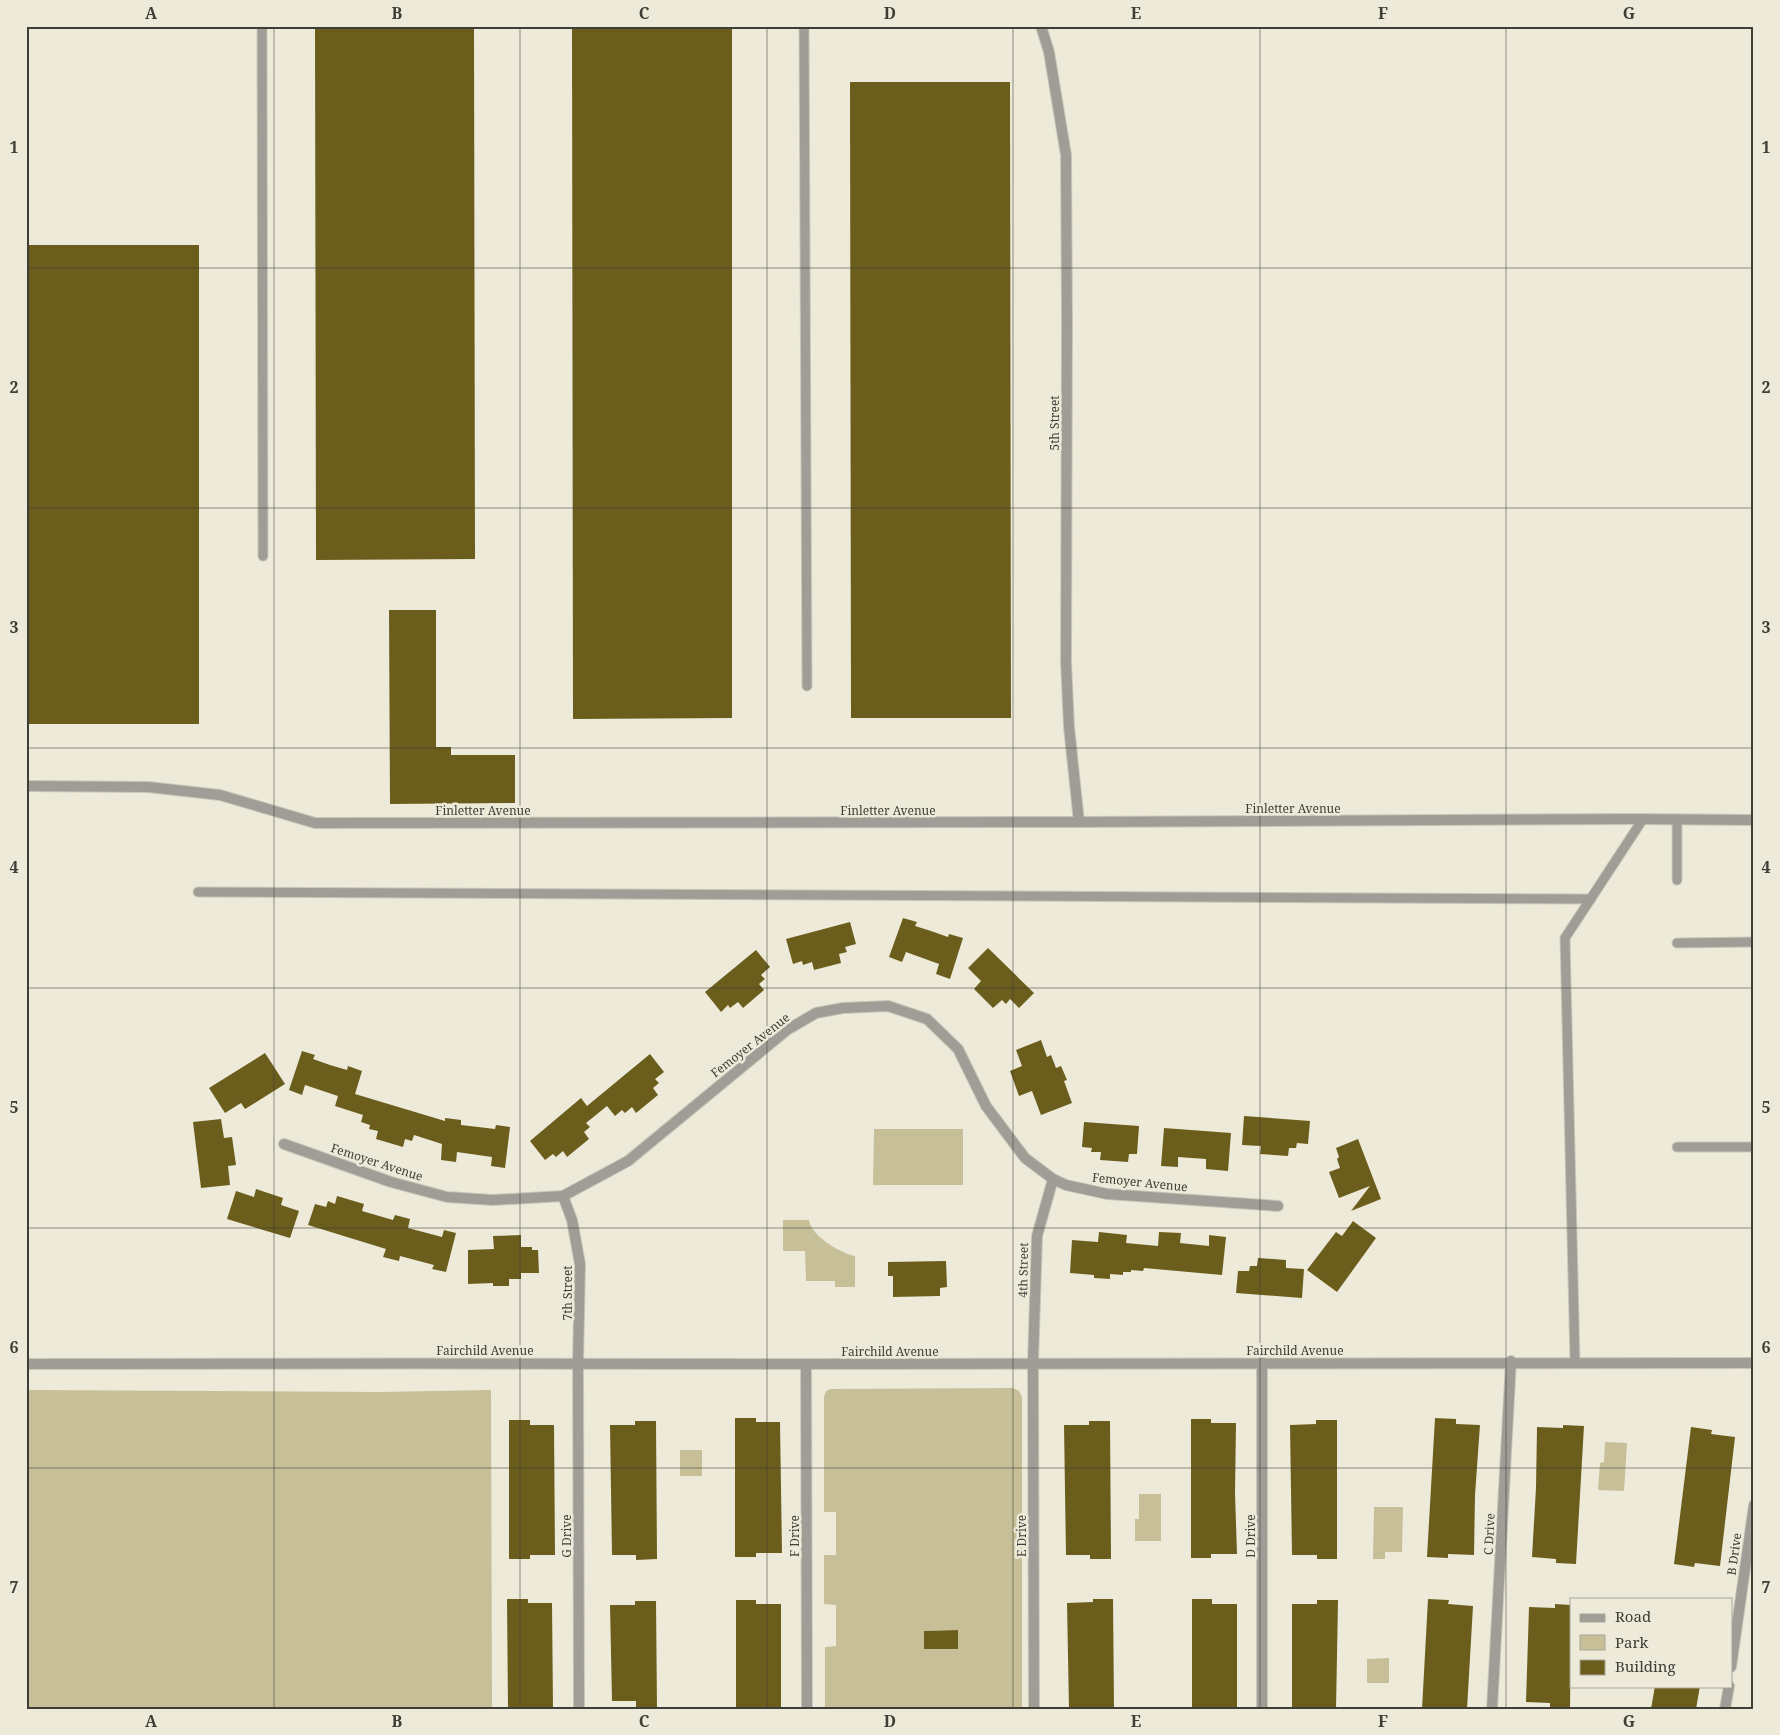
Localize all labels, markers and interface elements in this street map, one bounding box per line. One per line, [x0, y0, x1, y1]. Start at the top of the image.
text: A [145, 2, 158, 24]
text: B [392, 2, 403, 24]
text: C [639, 2, 650, 24]
text: D [884, 2, 896, 24]
text: E [1131, 2, 1141, 24]
text: F [1378, 2, 1388, 24]
text: G [1623, 2, 1635, 24]
text: 1 [9, 136, 19, 158]
text: 1 [1761, 136, 1771, 158]
text: 2 [9, 376, 19, 398]
text: 2 [1761, 376, 1771, 398]
street label: 5th Street [1046, 395, 1063, 451]
text: 3 [9, 616, 19, 638]
text: 3 [1761, 616, 1771, 638]
street label: Finletter Avenue [1245, 800, 1341, 817]
street label: Finletter Avenue [435, 802, 531, 819]
street label: Finletter Avenue [840, 802, 936, 819]
text: 4 [9, 856, 19, 878]
text: 4 [1761, 856, 1771, 878]
street label: Femoyer Avenue [707, 1009, 793, 1081]
text: 5 [9, 1096, 19, 1118]
text: 5 [1761, 1096, 1771, 1118]
street label: Femoyer Avenue [329, 1139, 425, 1185]
street label: Femoyer Avenue [1091, 1169, 1189, 1195]
street label: 4th Street [1014, 1242, 1032, 1298]
street label: 7th Street [559, 1265, 576, 1321]
text: 6 [9, 1336, 19, 1358]
text: 6 [1761, 1336, 1771, 1358]
street label: Fairchild Avenue [436, 1342, 534, 1359]
street label: Fairchild Avenue [1246, 1342, 1344, 1359]
street label: Fairchild Avenue [841, 1343, 939, 1360]
street label: C Drive [1479, 1513, 1499, 1555]
street label: G Drive [558, 1514, 575, 1558]
street label: D Drive [1242, 1514, 1259, 1558]
street label: F Drive [786, 1515, 803, 1557]
street label: E Drive [1013, 1515, 1030, 1557]
street label: B Drive [1723, 1532, 1745, 1576]
text: 7 [9, 1576, 19, 1598]
text: 7 [1761, 1576, 1771, 1598]
legend [1570, 1598, 1732, 1688]
text: Road [1615, 1606, 1651, 1626]
text: Park [1615, 1632, 1649, 1652]
text: Building [1615, 1656, 1676, 1676]
text: A [145, 1710, 158, 1732]
text: B [392, 1710, 403, 1732]
text: C [639, 1710, 650, 1732]
text: D [884, 1710, 896, 1732]
text: E [1131, 1710, 1141, 1732]
text: F [1378, 1710, 1388, 1732]
text: G [1623, 1710, 1635, 1732]

